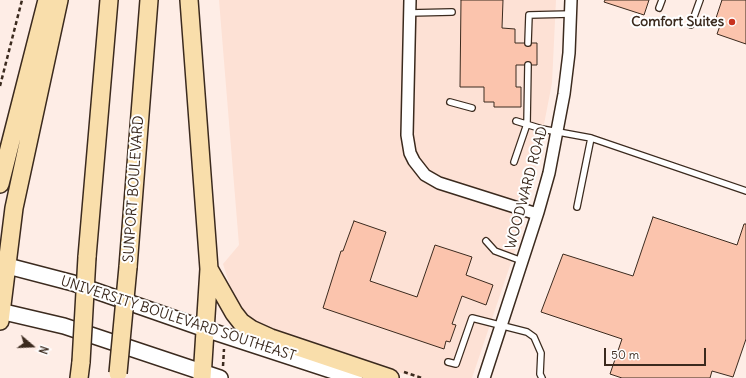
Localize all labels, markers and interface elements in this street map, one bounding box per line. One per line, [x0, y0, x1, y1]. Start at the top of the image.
place label: Comfort Suites [631, 14, 724, 30]
marker: Comfort Suites [727, 17, 737, 27]
street label: SUNPORT BOULEVARD [120, 115, 148, 263]
street label: WOODWARD ROAD [503, 125, 551, 251]
street label: UNIVERSITY BOULEVARD SOUTHEAST [58, 273, 298, 365]
north arrow [12, 326, 52, 366]
scale bar [606, 340, 708, 366]
text: N [35, 344, 51, 356]
text: 50 m [611, 347, 639, 362]

